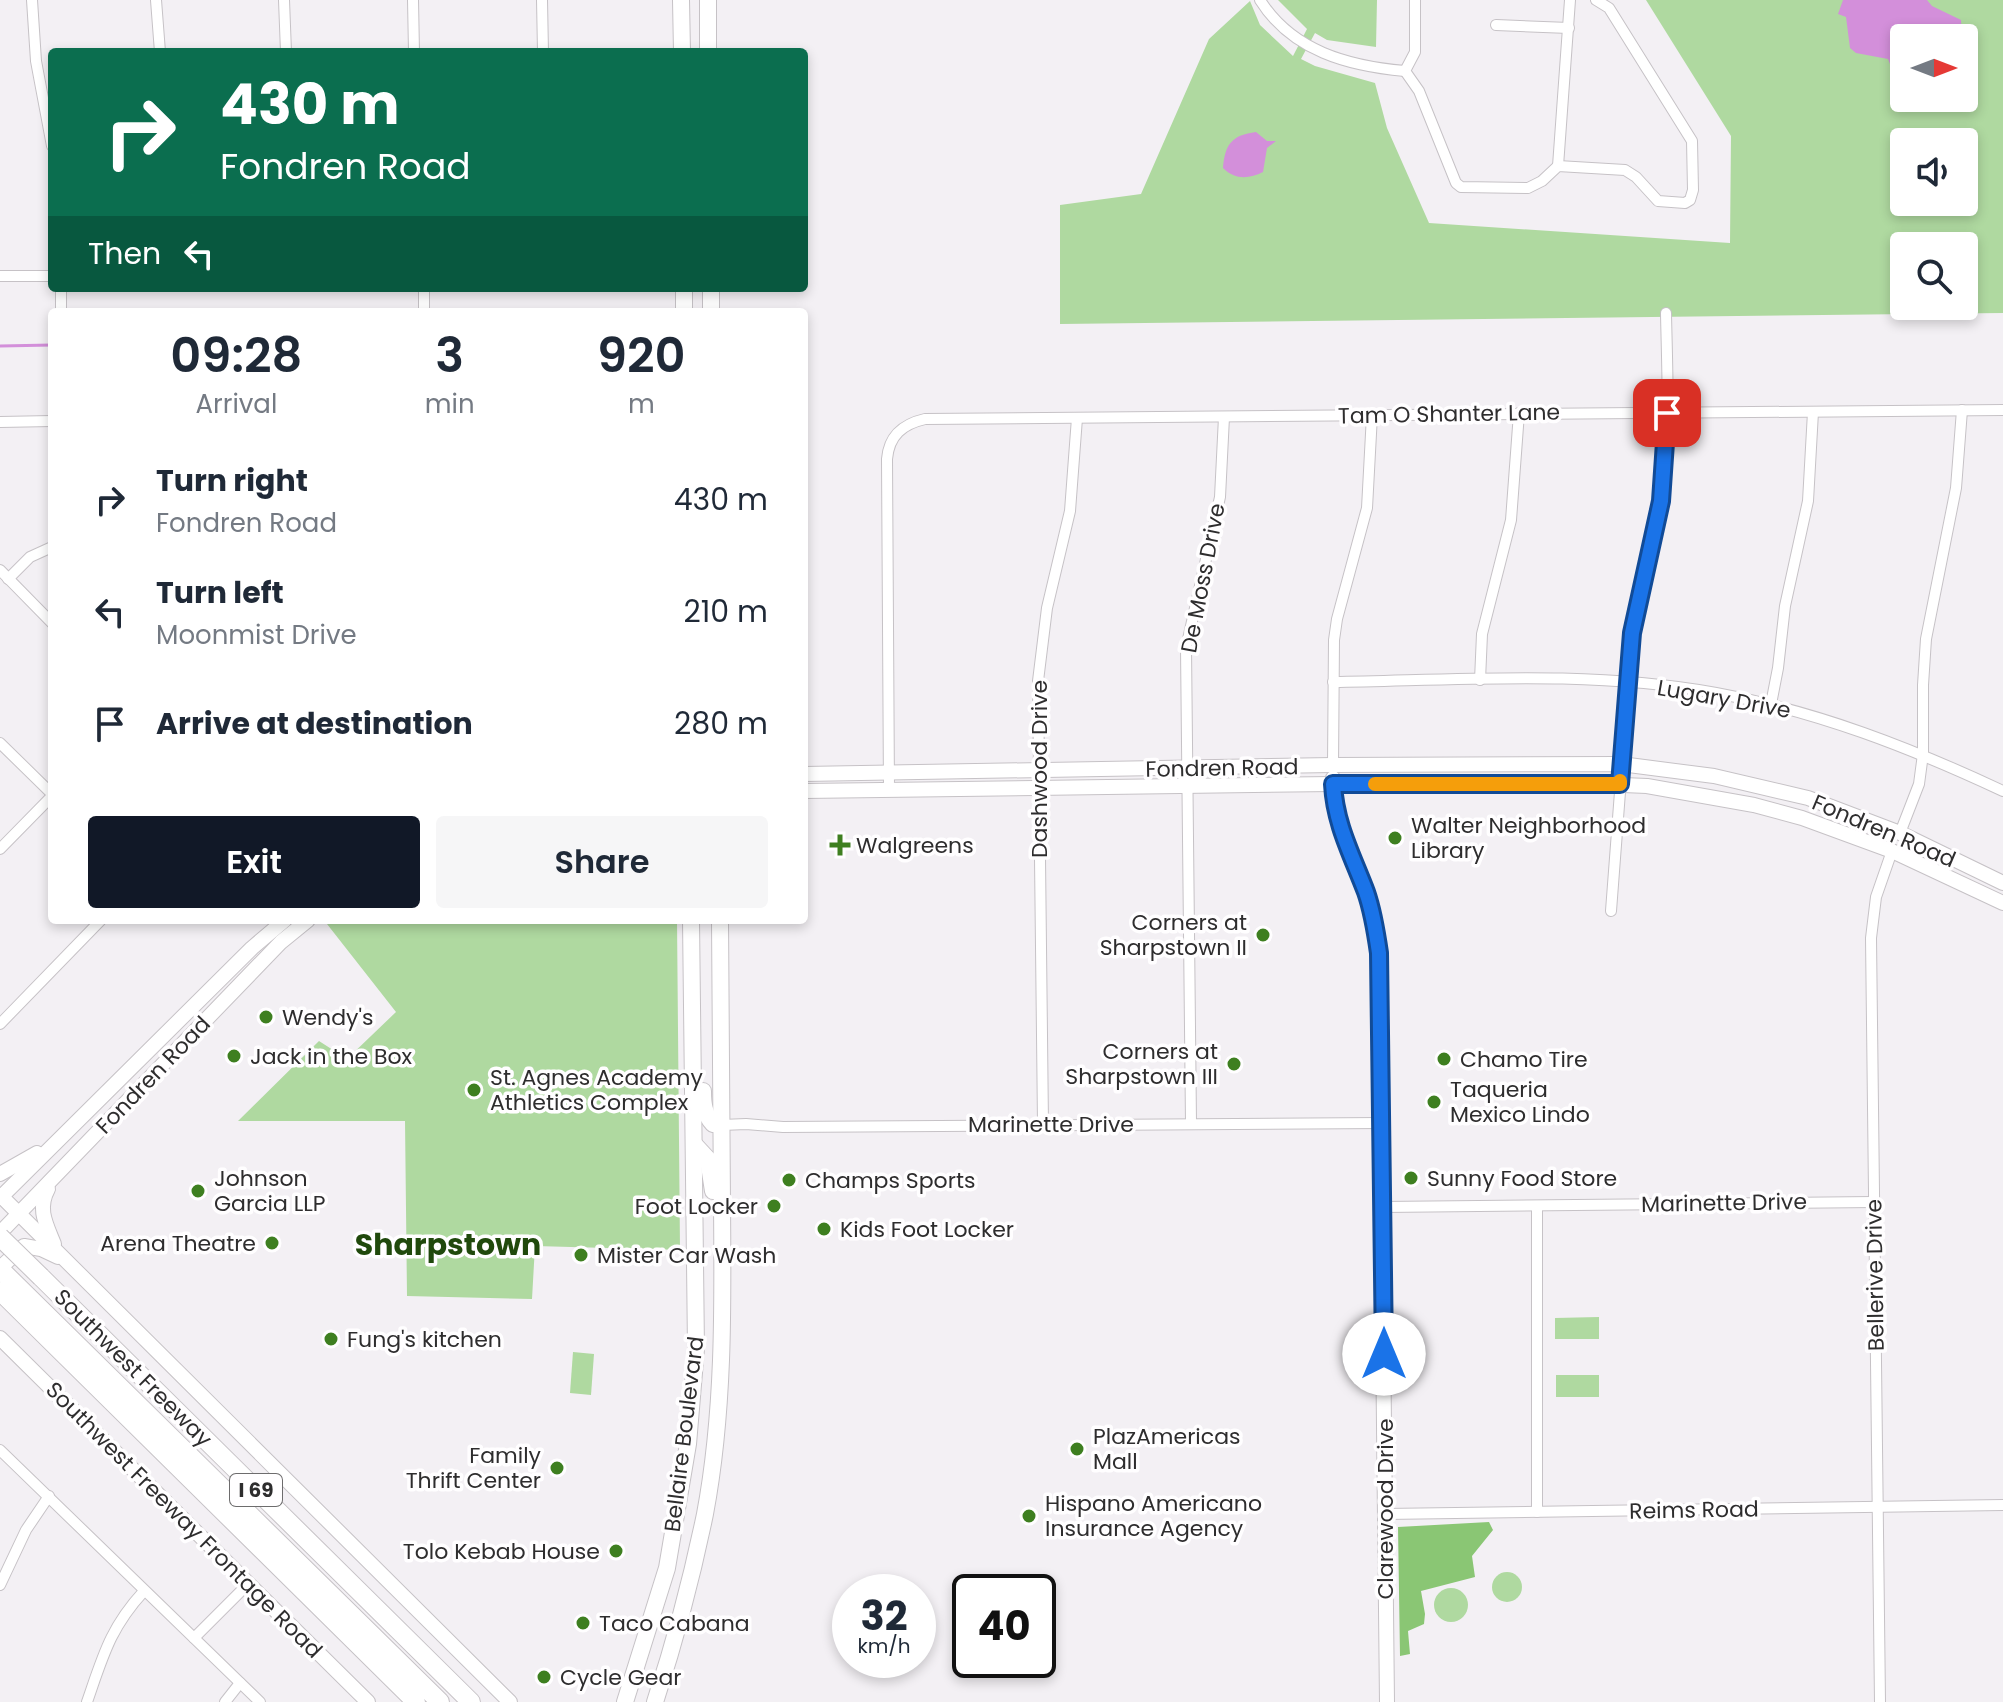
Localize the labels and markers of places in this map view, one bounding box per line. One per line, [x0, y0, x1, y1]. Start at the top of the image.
pin [1633, 379, 1701, 447]
place label: Walter Neighborhood Library [1411, 810, 1646, 866]
marker: Walter Neighborhood Library [1386, 829, 1404, 847]
place label: Walgreens [856, 830, 974, 861]
marker: Walgreens [831, 836, 849, 854]
place label: Corners at Sharpstown II [1100, 907, 1247, 963]
marker: Corners at Sharpstown II [1254, 926, 1272, 944]
place label: Wendy's [282, 1002, 373, 1033]
marker: Wendy's [257, 1008, 275, 1026]
place label: Corners at Sharpstown III [1065, 1036, 1218, 1092]
place label: Jack in the Box [250, 1041, 413, 1072]
place label: Chamo Tire [1460, 1044, 1588, 1075]
marker: Jack in the Box [225, 1047, 243, 1065]
marker: Chamo Tire [1435, 1050, 1453, 1068]
marker: Corners at Sharpstown III [1225, 1055, 1243, 1073]
place label: St. Agnes Academy Athletics Complex [490, 1062, 703, 1118]
place label: Taqueria Mexico Lindo [1450, 1074, 1590, 1130]
marker: St. Agnes Academy Athletics Complex [465, 1081, 483, 1099]
marker: Taqueria Mexico Lindo [1425, 1093, 1443, 1111]
place label: Johnson Garcia LLP [214, 1163, 325, 1219]
place label: Sunny Food Store [1427, 1163, 1617, 1194]
place label: Champs Sports [805, 1165, 975, 1196]
marker: Sunny Food Store [1402, 1169, 1420, 1187]
marker: Champs Sports [780, 1171, 798, 1189]
marker: Johnson Garcia LLP [189, 1182, 207, 1200]
place label: Foot Locker [635, 1191, 758, 1222]
marker: Foot Locker [765, 1197, 783, 1215]
place label: Kids Foot Locker [840, 1214, 1014, 1245]
marker: Kids Foot Locker [815, 1220, 833, 1238]
place label: Arena Theatre [100, 1228, 256, 1259]
marker: Arena Theatre [263, 1234, 281, 1252]
place label: Mister Car Wash [597, 1240, 776, 1271]
marker: Mister Car Wash [572, 1246, 590, 1264]
place label: Fung's kitchen [347, 1324, 502, 1355]
marker: Fung's kitchen [322, 1330, 340, 1348]
place label: PlazAmericas Mall [1093, 1421, 1241, 1477]
place label: Family Thrift Center [406, 1440, 542, 1496]
marker: PlazAmericas Mall [1068, 1440, 1086, 1458]
marker: Family Thrift Center [548, 1459, 566, 1477]
place label: Hispano Americano Insurance Agency [1045, 1488, 1262, 1544]
marker: Hispano Americano Insurance Agency [1020, 1507, 1038, 1525]
place label: Tolo Kebab House [403, 1536, 600, 1567]
marker: Tolo Kebab House [607, 1542, 625, 1560]
place label: Taco Cabana [599, 1608, 750, 1639]
marker: Taco Cabana [574, 1614, 592, 1632]
place label: Cycle Gear [560, 1662, 682, 1693]
marker: Cycle Gear [535, 1668, 553, 1686]

